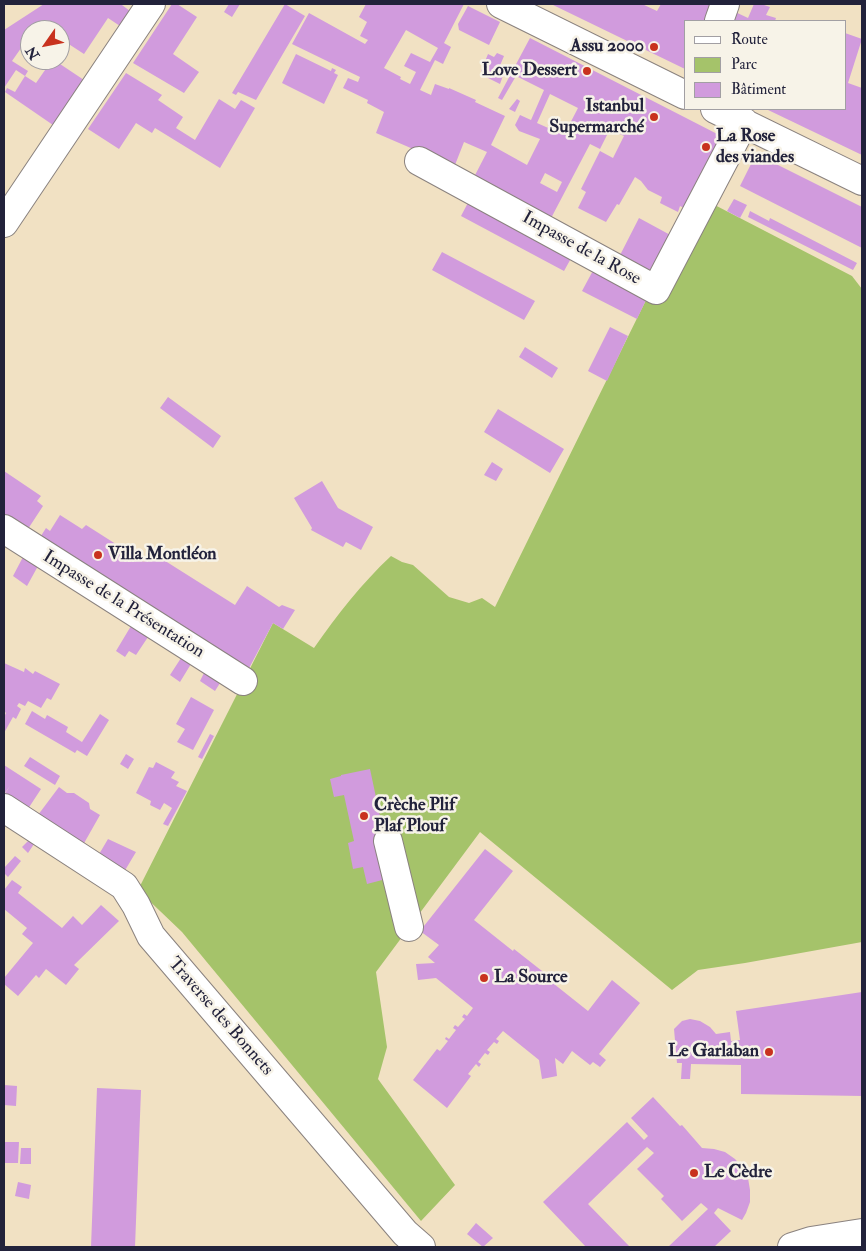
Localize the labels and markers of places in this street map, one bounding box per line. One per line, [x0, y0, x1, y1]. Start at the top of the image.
place label: Assu 2000 [570, 36, 644, 58]
marker: Assu 2000 [648, 41, 660, 53]
place label: Love Dessert [482, 60, 577, 82]
marker: Love Dessert [581, 65, 593, 77]
place label: Istanbul Supermarché [549, 96, 644, 138]
marker: Istanbul Supermarché [648, 111, 660, 123]
place label: La Rose des viandes [716, 126, 794, 168]
marker: La Rose des viandes [700, 141, 712, 153]
place label: Villa Montléon [108, 544, 217, 566]
marker: Villa Montléon [92, 549, 104, 561]
place label: Crèche Plif Plaf Plouf [374, 795, 455, 838]
marker: Crèche Plif Plaf Plouf [358, 810, 370, 822]
place label: La Source [494, 967, 568, 989]
marker: La Source [478, 972, 490, 984]
place label: Le Garlaban [668, 1041, 759, 1063]
marker: Le Garlaban [763, 1046, 775, 1058]
place label: Le Cèdre [704, 1162, 772, 1184]
marker: Le Cèdre [688, 1167, 700, 1179]

